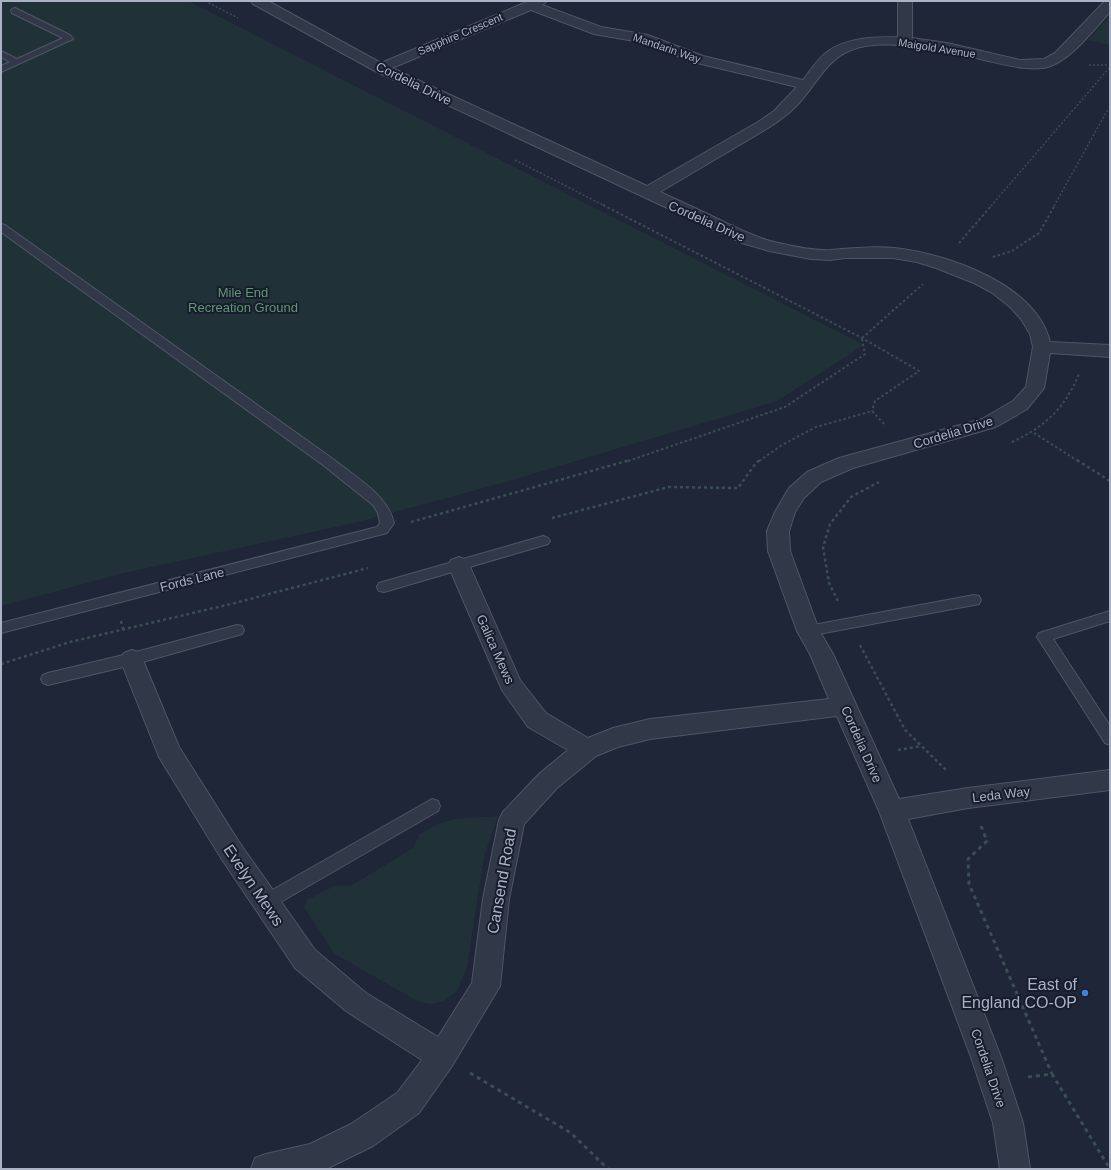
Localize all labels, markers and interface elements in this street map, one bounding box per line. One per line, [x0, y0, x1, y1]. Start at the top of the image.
street label: Sapphire Crescent [416, 11, 504, 57]
street label: Mandarin Way [632, 31, 703, 65]
street label: Maigold Avenue [897, 36, 977, 60]
street label: Cordelia Drive [373, 59, 454, 108]
street label: Cordelia Drive [666, 198, 747, 245]
park label: Mile End Recreation Ground [188, 285, 298, 315]
street label: Cordelia Drive [912, 413, 995, 452]
street label: Fords Lane [158, 564, 226, 595]
street label: Galica Mews [474, 612, 518, 687]
street label: Cordelia Drive [838, 704, 885, 785]
street label: Leda Way [971, 783, 1031, 805]
street label: Cansend Road [484, 827, 519, 935]
street label: Evelyn Mews [220, 841, 287, 929]
place label: East of England CO-OP [961, 976, 1078, 1011]
marker: East of England CO-OP [1080, 988, 1090, 998]
street label: Cordelia Drive [968, 1027, 1009, 1110]

